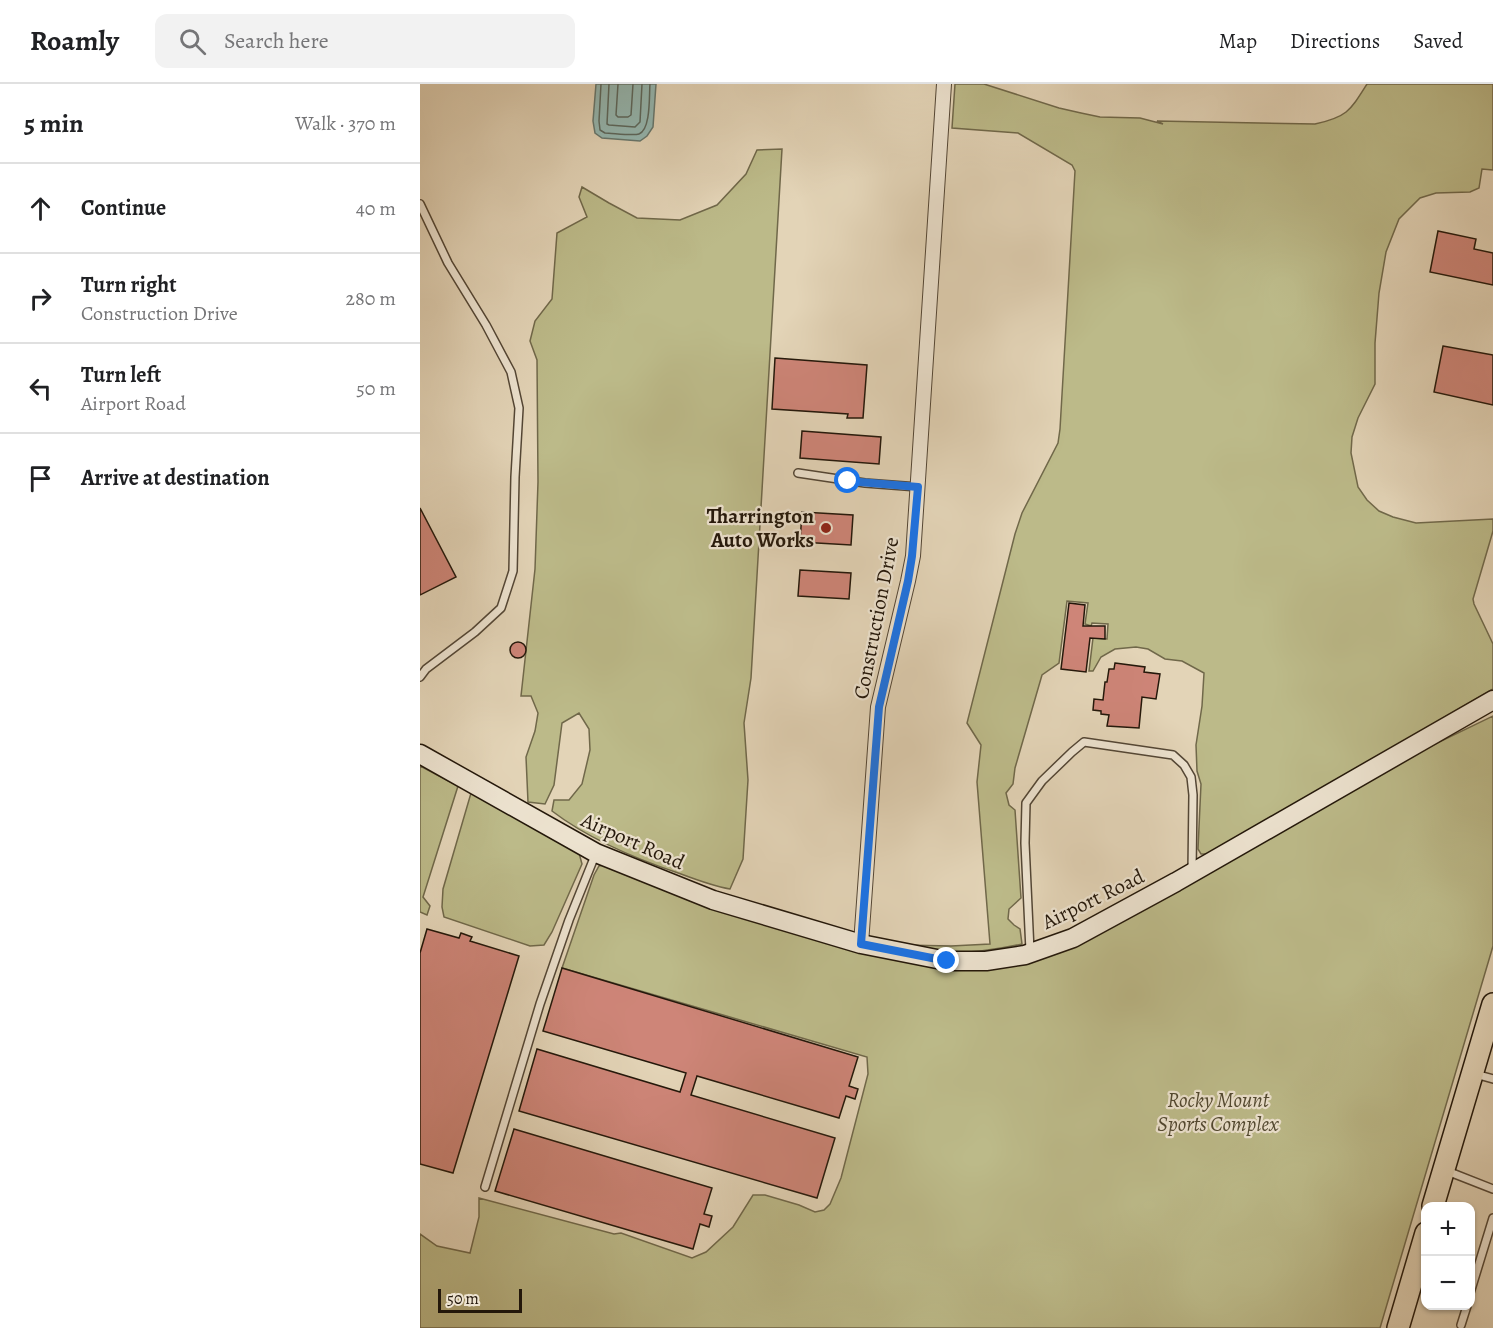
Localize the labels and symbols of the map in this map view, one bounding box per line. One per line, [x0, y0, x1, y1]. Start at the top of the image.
route start [834, 467, 860, 493]
place label: Tharrington Auto Works [707, 502, 814, 554]
marker: Tharrington Auto Works [819, 521, 833, 535]
street label: Construction Drive [847, 535, 905, 701]
street label: Airport Road [576, 805, 690, 876]
street label: Airport Road [1036, 862, 1149, 936]
route end [933, 947, 959, 973]
park label: Rocky Mount Sports Complex [1157, 1086, 1280, 1138]
scale bar [438, 1286, 522, 1314]

